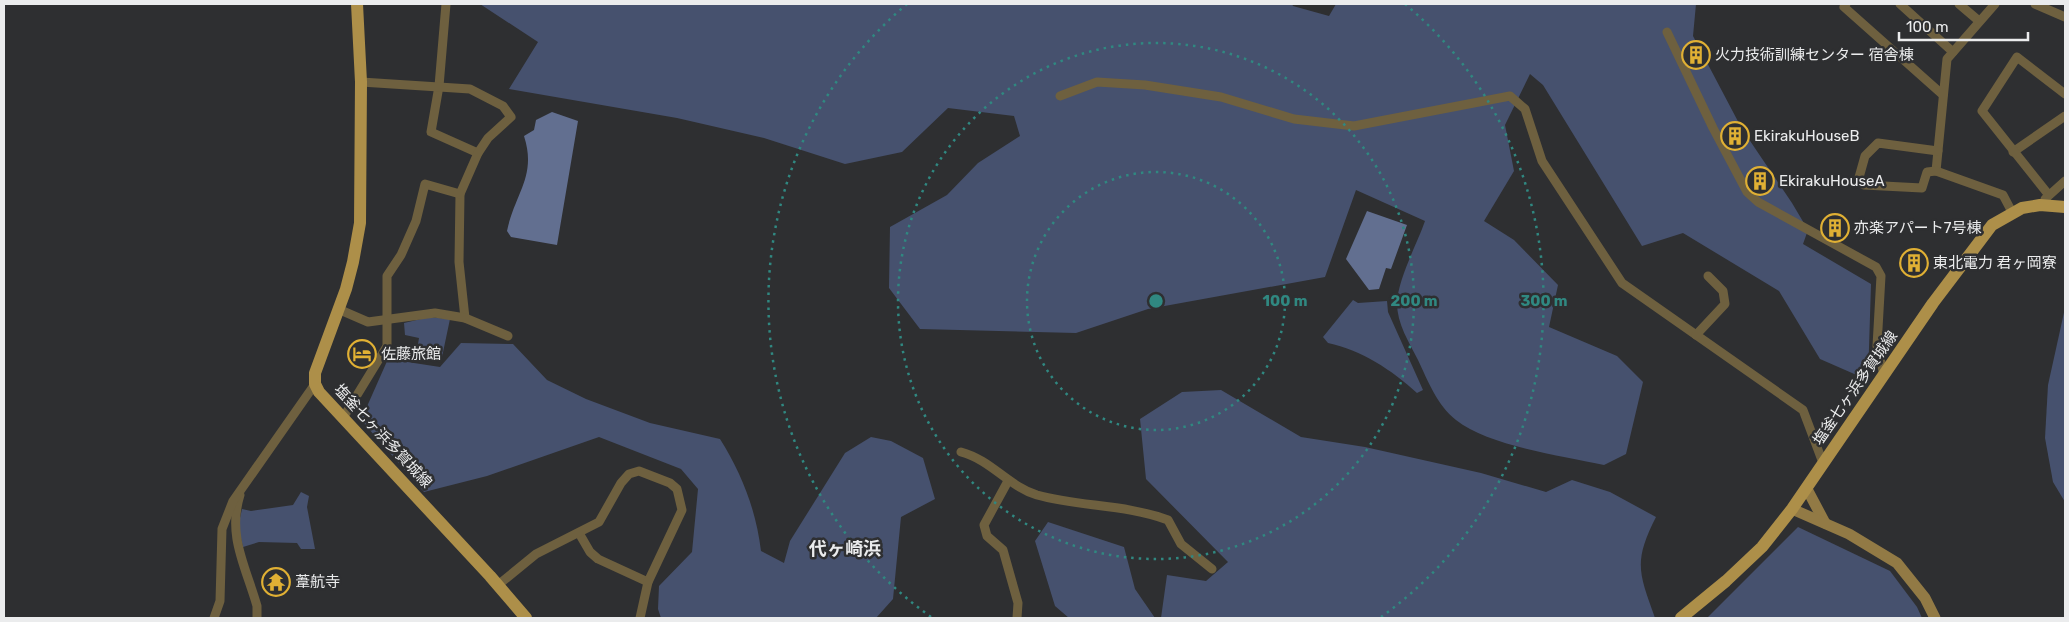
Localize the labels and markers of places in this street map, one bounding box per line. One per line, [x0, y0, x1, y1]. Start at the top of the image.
building icon: 火力技術訓練センター 宿舎棟 [1681, 40, 1711, 70]
place label: 火力技術訓練センター 宿舎棟 [1715, 46, 1914, 64]
building icon: EkirakuHouseB [1720, 121, 1750, 151]
place label: EkirakuHouseB [1754, 127, 1860, 145]
building icon: EkirakuHouseA [1745, 166, 1775, 196]
place label: EkirakuHouseA [1779, 172, 1884, 190]
building icon: 亦楽アパート7号棟 [1820, 213, 1850, 243]
place label: 亦楽アパート7号棟 [1854, 219, 1981, 237]
building icon: 東北電力 君ヶ岡寮 [1899, 248, 1929, 278]
place label: 東北電力 君ヶ岡寮 [1933, 254, 2057, 272]
centre of rings [1147, 292, 1165, 310]
hotel icon: 佐藤旅館 [347, 339, 377, 369]
place label: 佐藤旅館 [381, 345, 441, 363]
temple icon: 葦航寺 [261, 567, 291, 597]
place label: 葦航寺 [295, 573, 340, 591]

